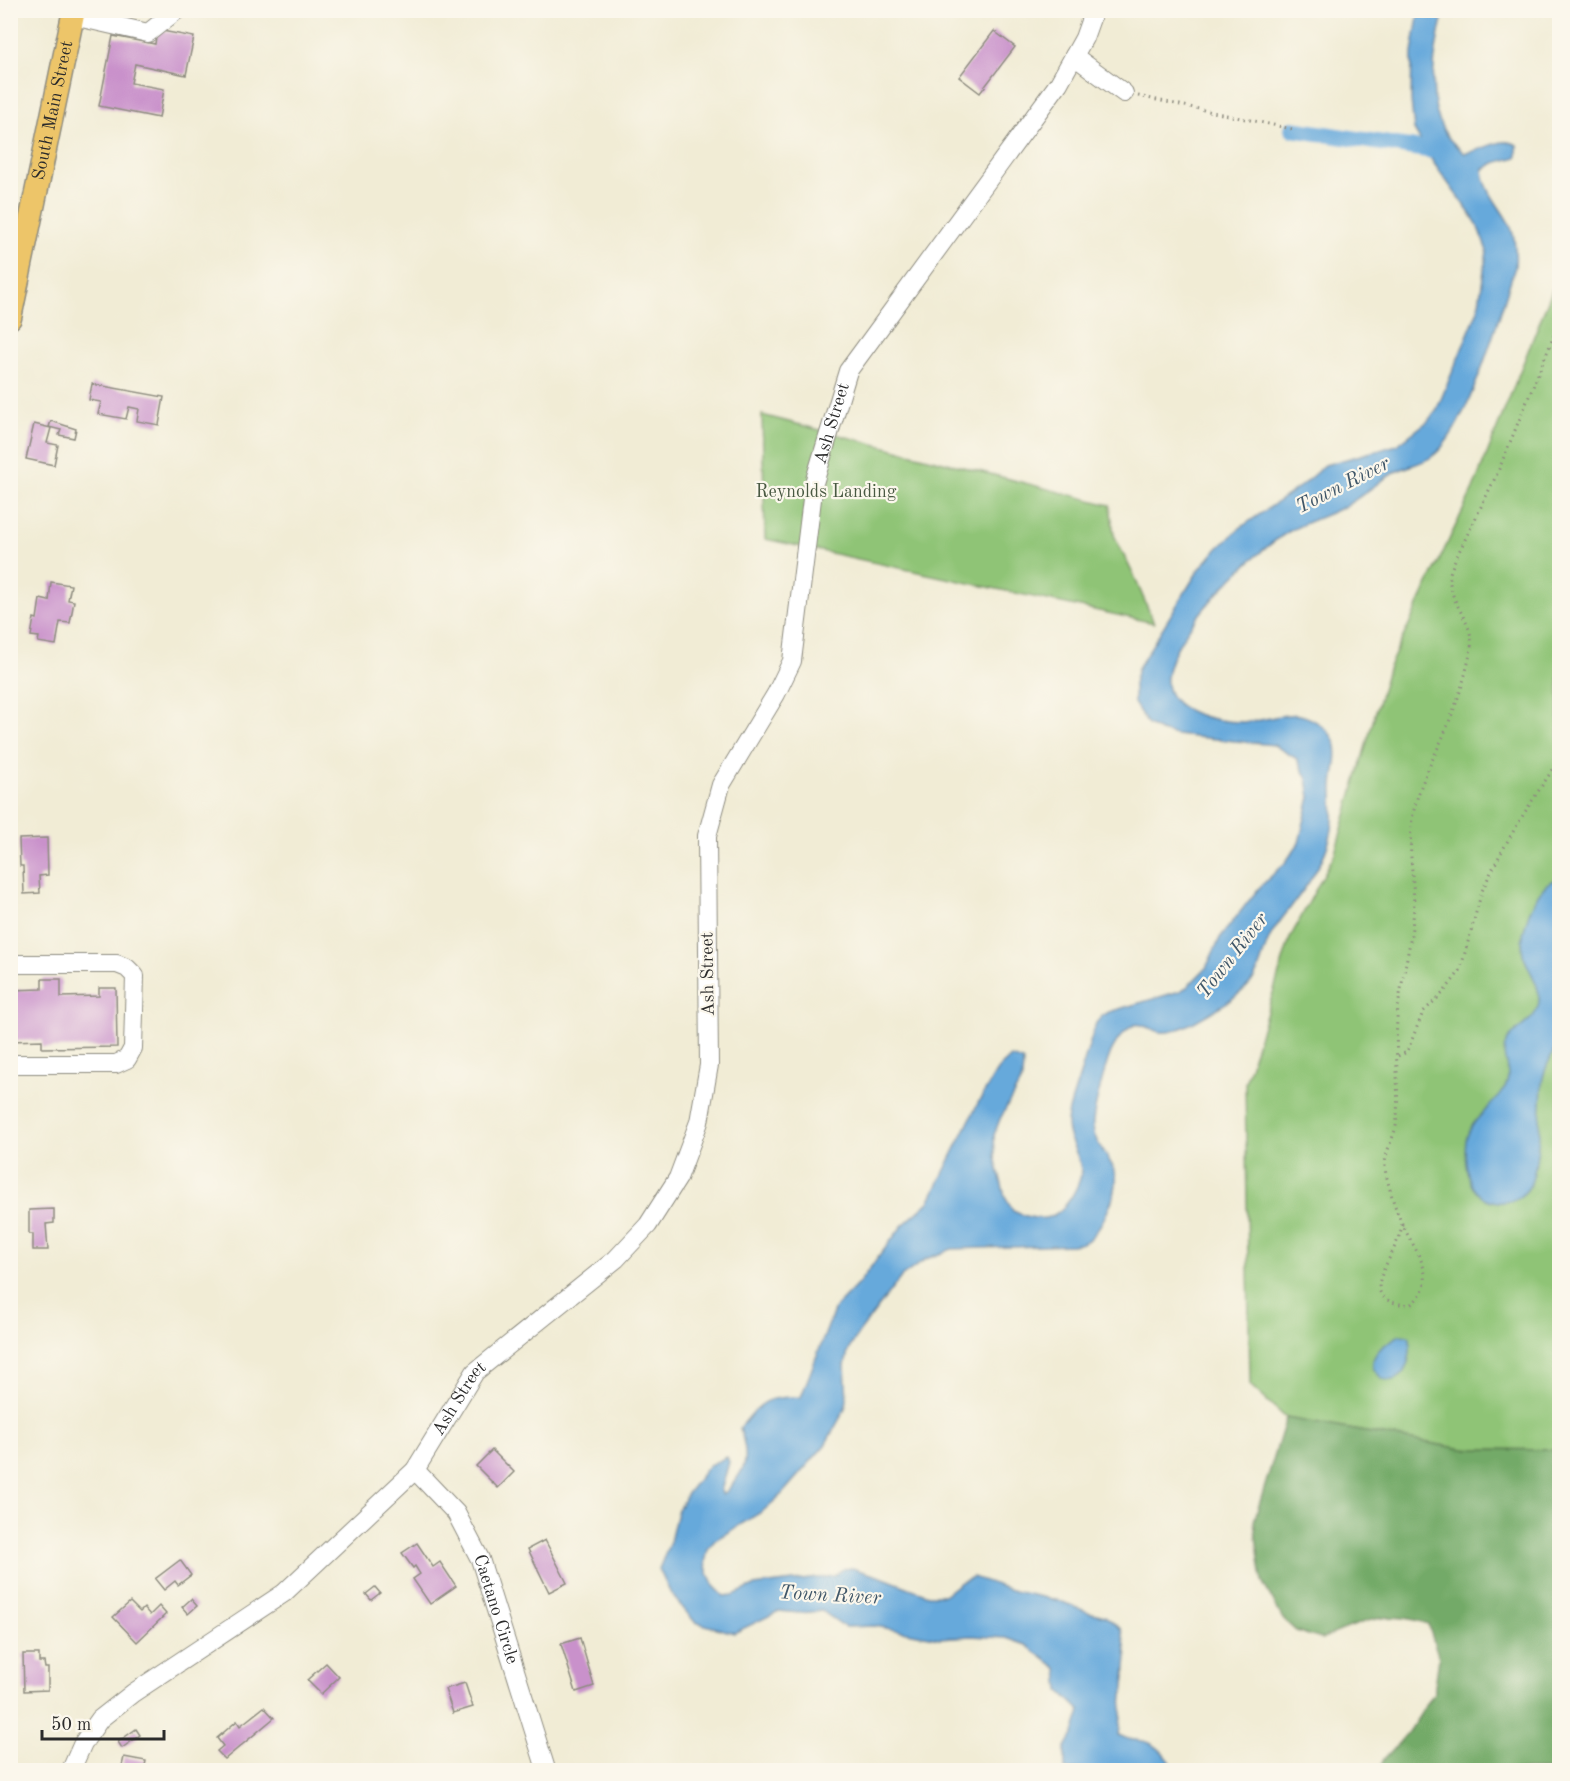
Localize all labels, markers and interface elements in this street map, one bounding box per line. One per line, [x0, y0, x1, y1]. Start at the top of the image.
street label: South Main Street [30, 39, 76, 182]
street label: Ash Street [811, 381, 853, 466]
water label: Town River [1293, 454, 1393, 518]
park label: Reynolds Landing [756, 483, 897, 501]
water label: Town River [1194, 909, 1272, 1002]
street label: Ash Street [698, 932, 718, 1016]
street label: Ash Street [429, 1358, 490, 1439]
street label: Caetano Circle [470, 1552, 521, 1666]
water label: Town River [779, 1583, 882, 1609]
scale bar [42, 1703, 164, 1741]
text: 50 m [51, 1716, 91, 1734]

